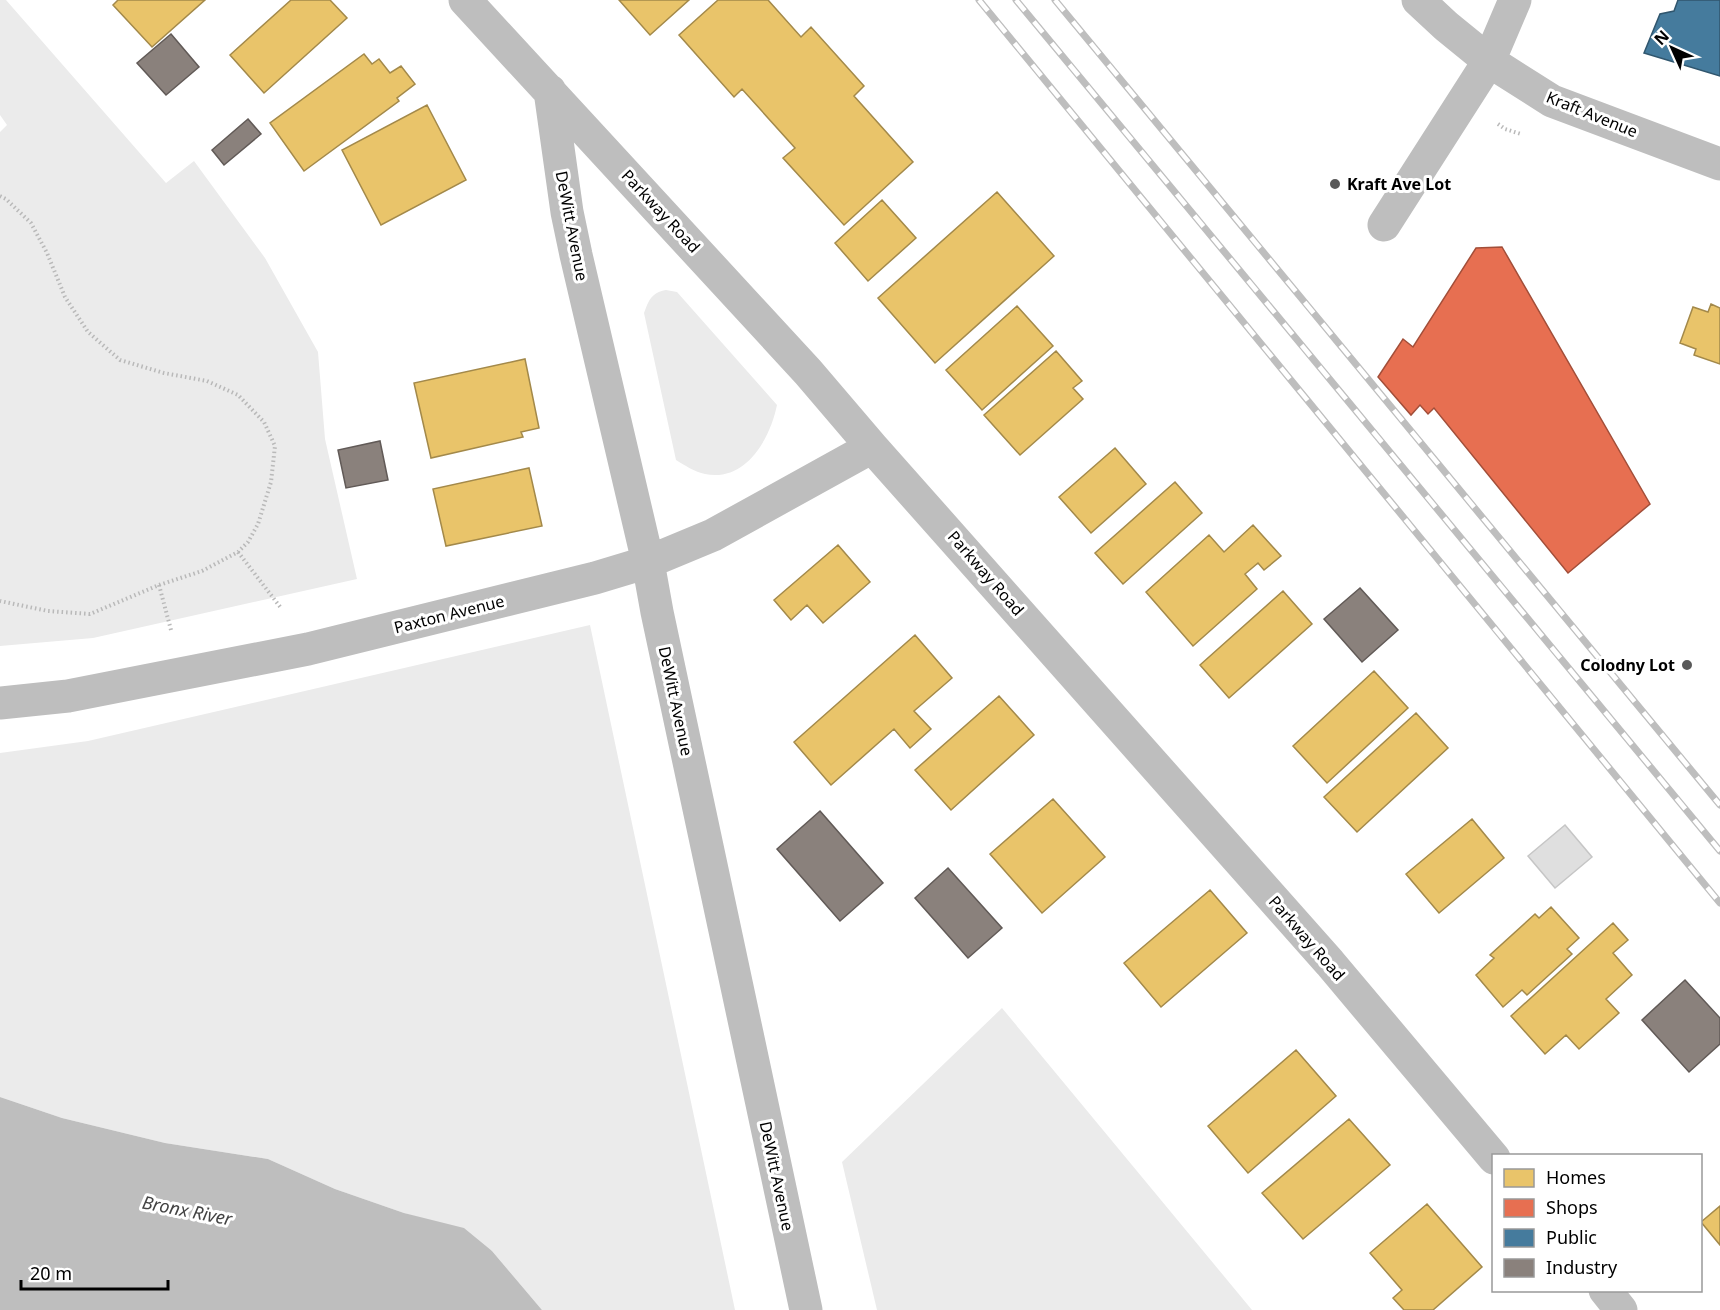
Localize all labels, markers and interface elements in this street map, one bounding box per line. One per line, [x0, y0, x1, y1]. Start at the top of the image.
north arrow [1642, 18, 1702, 78]
text: N [1649, 25, 1674, 50]
street label: Kraft Avenue [1543, 86, 1641, 142]
street label: Parkway Road [617, 165, 705, 257]
street label: DeWitt Avenue [551, 169, 593, 283]
place label: Kraft Ave Lot [1347, 173, 1451, 195]
marker: Kraft Ave Lot [1328, 177, 1342, 191]
street label: Parkway Road [943, 526, 1029, 620]
street label: Paxton Avenue [392, 590, 506, 638]
street label: DeWitt Avenue [654, 644, 698, 758]
place label: Colodny Lot [1580, 654, 1675, 676]
marker: Colodny Lot [1680, 658, 1694, 672]
street label: Parkway Road [1264, 891, 1350, 985]
street label: DeWitt Avenue [755, 1119, 799, 1233]
legend [1492, 1154, 1702, 1292]
text: Homes [1546, 1165, 1606, 1189]
water label: Bronx River [140, 1190, 235, 1231]
text: Shops [1546, 1195, 1598, 1219]
text: Public [1546, 1225, 1597, 1249]
scale bar [21, 1253, 168, 1291]
text: Industry [1546, 1255, 1618, 1279]
text: 20 m [30, 1261, 72, 1285]

